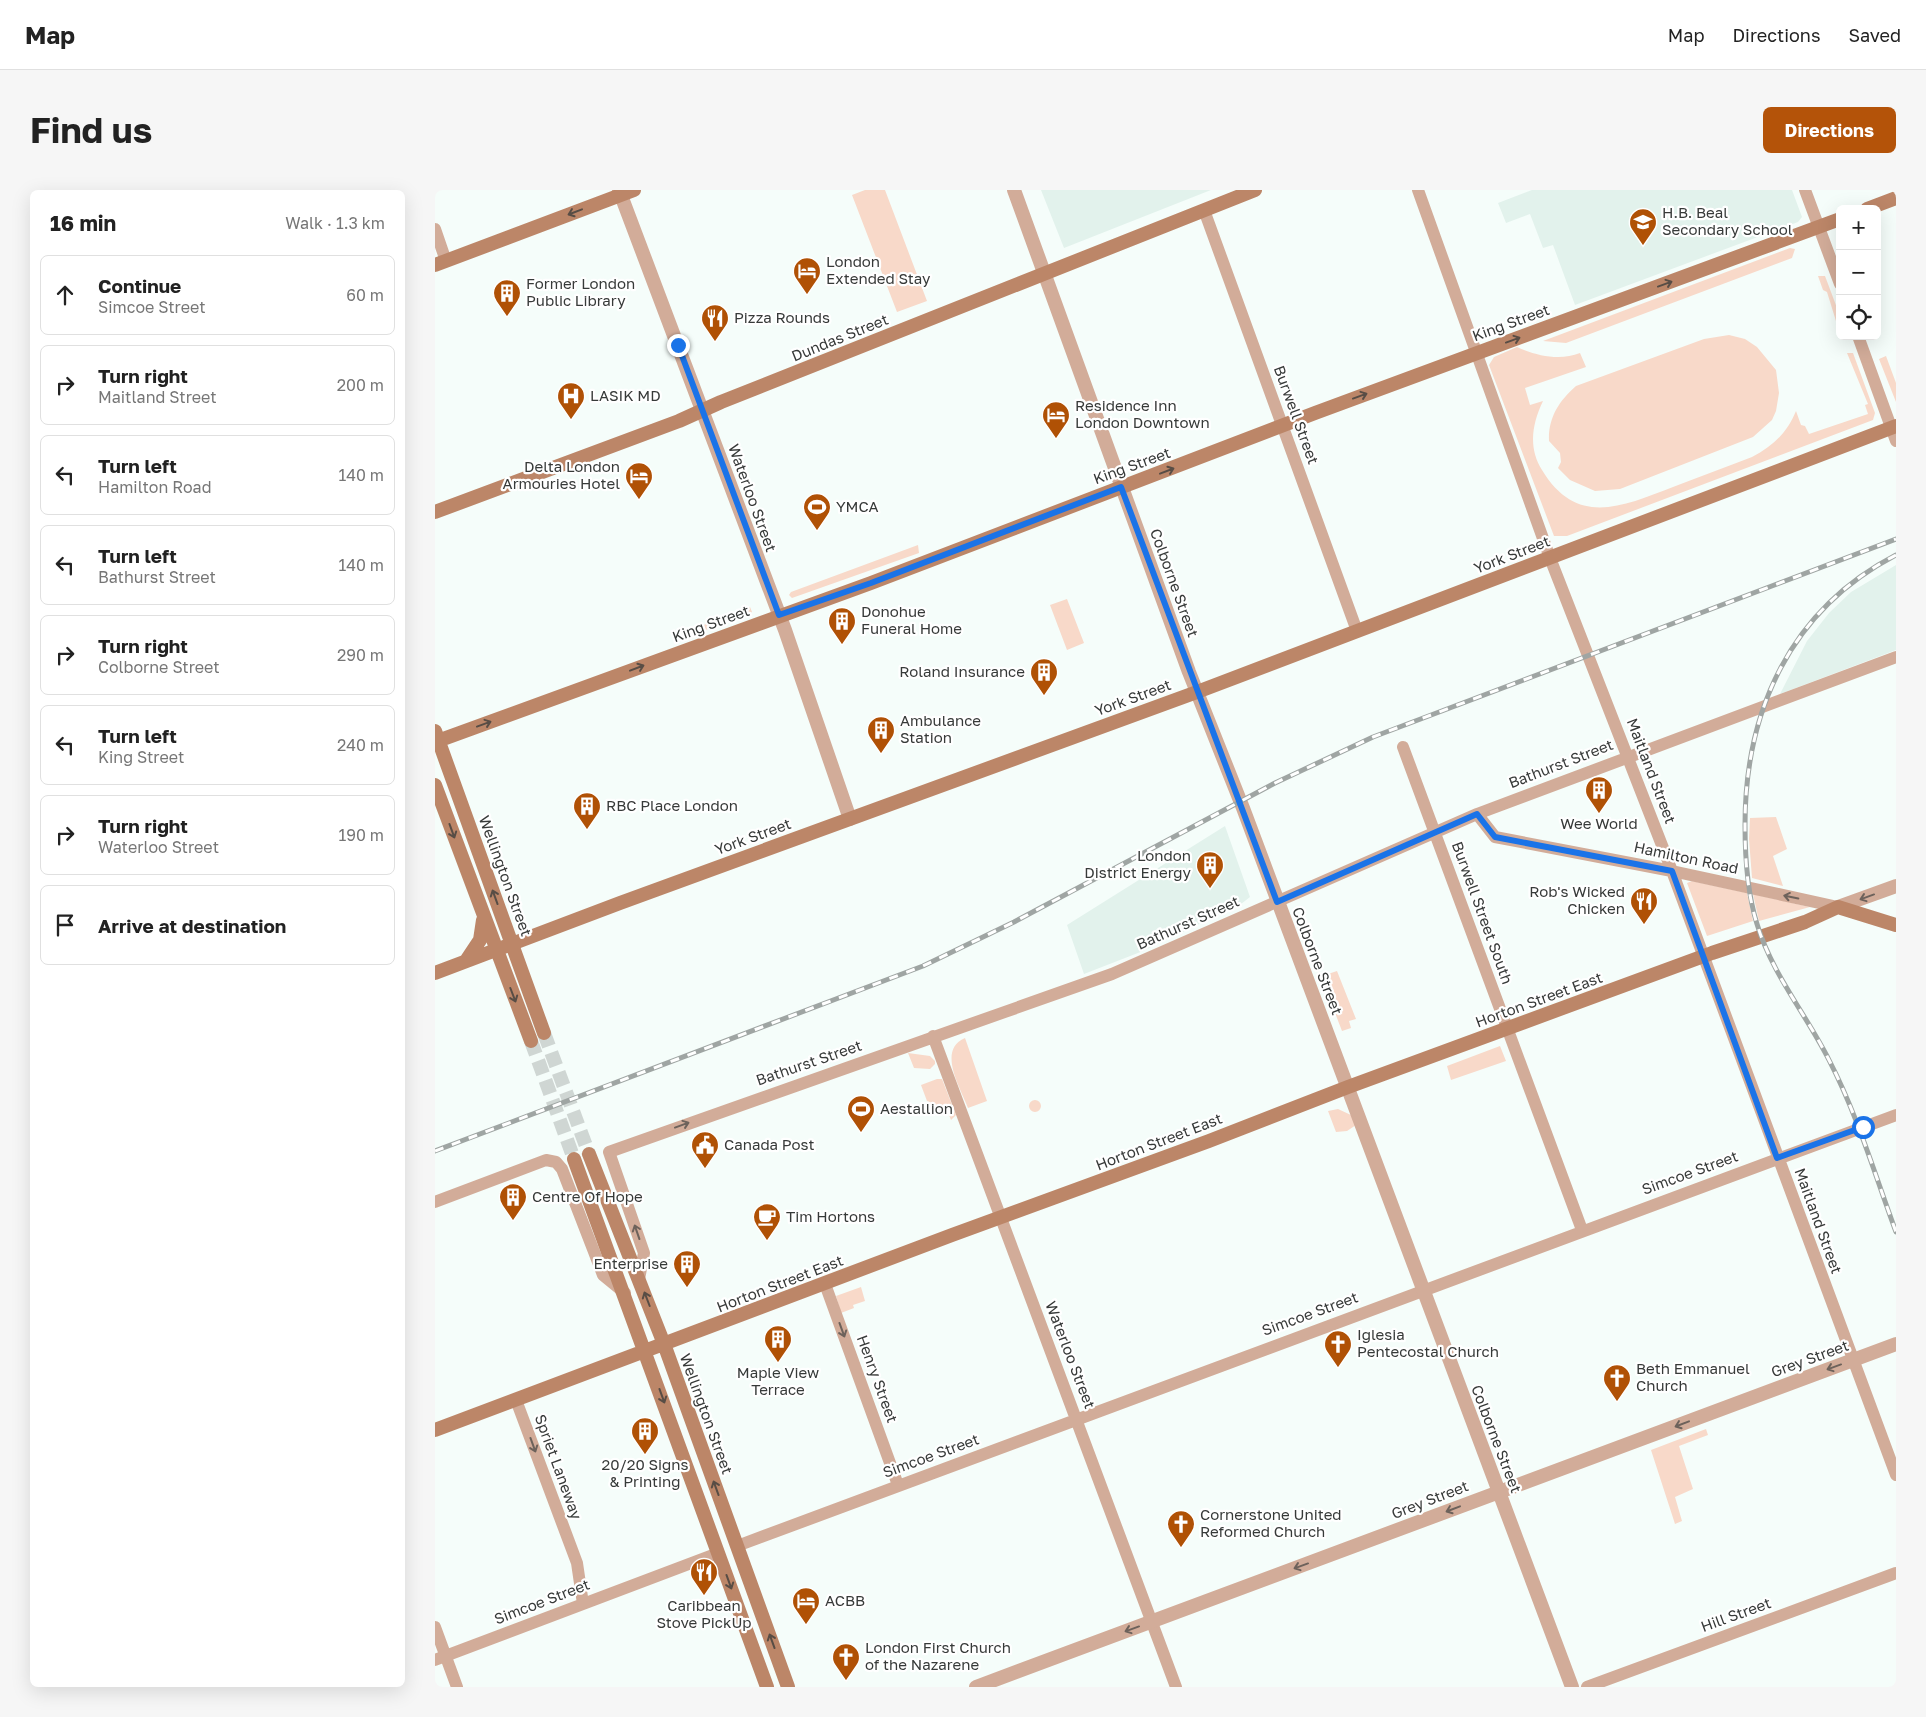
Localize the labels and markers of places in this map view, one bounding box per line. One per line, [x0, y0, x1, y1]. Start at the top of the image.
place label: H.B. Beal Secondary School [1662, 203, 1793, 238]
school or university icon: H.B. Beal Secondary School [1628, 207, 1658, 246]
place label: London Extended Stay [826, 252, 931, 287]
hotel icon: London Extended Stay [792, 256, 822, 295]
place label: Former London Public Library [526, 274, 635, 309]
building icon: Former London Public Library [492, 278, 522, 317]
restaurant icon: Pizza Rounds [700, 303, 730, 342]
place label: Pizza Rounds [734, 308, 830, 326]
hospital icon: LASIK MD [556, 381, 586, 420]
place label: LASIK MD [590, 386, 661, 404]
place label: Residence Inn London Downtown [1075, 396, 1210, 431]
hotel icon: Residence Inn London Downtown [1041, 400, 1071, 439]
place label: Delta London Armouries Hotel [503, 457, 620, 492]
hotel icon: Delta London Armouries Hotel [624, 461, 654, 500]
sports icon: YMCA [802, 492, 832, 531]
place label: YMCA [836, 497, 878, 515]
place label: Donohue Funeral Home [861, 602, 962, 637]
building icon: Donohue Funeral Home [827, 606, 857, 645]
building icon: Roland Insurance [1029, 657, 1059, 696]
place label: Roland Insurance [899, 662, 1025, 680]
place label: Ambulance Station [900, 711, 981, 746]
building icon: Ambulance Station [866, 715, 896, 754]
building icon: Wee World [1584, 775, 1614, 814]
building icon: RBC Place London [572, 791, 602, 830]
place label: RBC Place London [606, 796, 738, 814]
place label: Wee World [1560, 814, 1638, 832]
place label: London District Energy [1084, 846, 1192, 881]
building icon: London District Energy [1195, 850, 1225, 889]
place label: Rob's Wicked Chicken [1529, 882, 1625, 917]
restaurant icon: Rob's Wicked Chicken [1629, 886, 1659, 925]
sports icon: Aestallion [846, 1094, 876, 1133]
place label: Aestallion [880, 1099, 953, 1117]
public building icon: Canada Post [690, 1130, 720, 1169]
place label: Canada Post [724, 1135, 814, 1153]
building icon: Centre Of Hope [498, 1182, 528, 1221]
place label: Centre Of Hope [532, 1187, 643, 1205]
cafe icon: Tim Hortons [752, 1202, 782, 1241]
place label: Tim Hortons [786, 1207, 875, 1225]
building icon: Enterprise [672, 1249, 702, 1288]
place label: Enterprise [593, 1254, 668, 1272]
building icon: Maple View Terrace [763, 1324, 793, 1363]
place label: Iglesia Pentecostal Church [1357, 1325, 1499, 1360]
church icon: Iglesia Pentecostal Church [1323, 1329, 1353, 1368]
place label: Beth Emmanuel Church [1636, 1359, 1750, 1394]
place label: Maple View Terrace [737, 1363, 819, 1398]
church icon: Beth Emmanuel Church [1602, 1363, 1632, 1402]
building icon: 20/20 Signs & Printing [630, 1416, 660, 1455]
place label: 20/20 Signs & Printing [602, 1455, 689, 1490]
place label: Cornerstone United Reformed Church [1200, 1505, 1342, 1540]
church icon: Cornerstone United Reformed Church [1166, 1509, 1196, 1548]
restaurant icon: Caribbean Stove PickUp [689, 1557, 719, 1596]
hotel icon: ACBB [791, 1586, 821, 1625]
place label: ACBB [825, 1591, 865, 1609]
place label: Caribbean Stove PickUp [656, 1596, 752, 1631]
place label: London First Church of the Nazarene [865, 1638, 1011, 1673]
church icon: London First Church of the Nazarene [831, 1642, 861, 1681]

